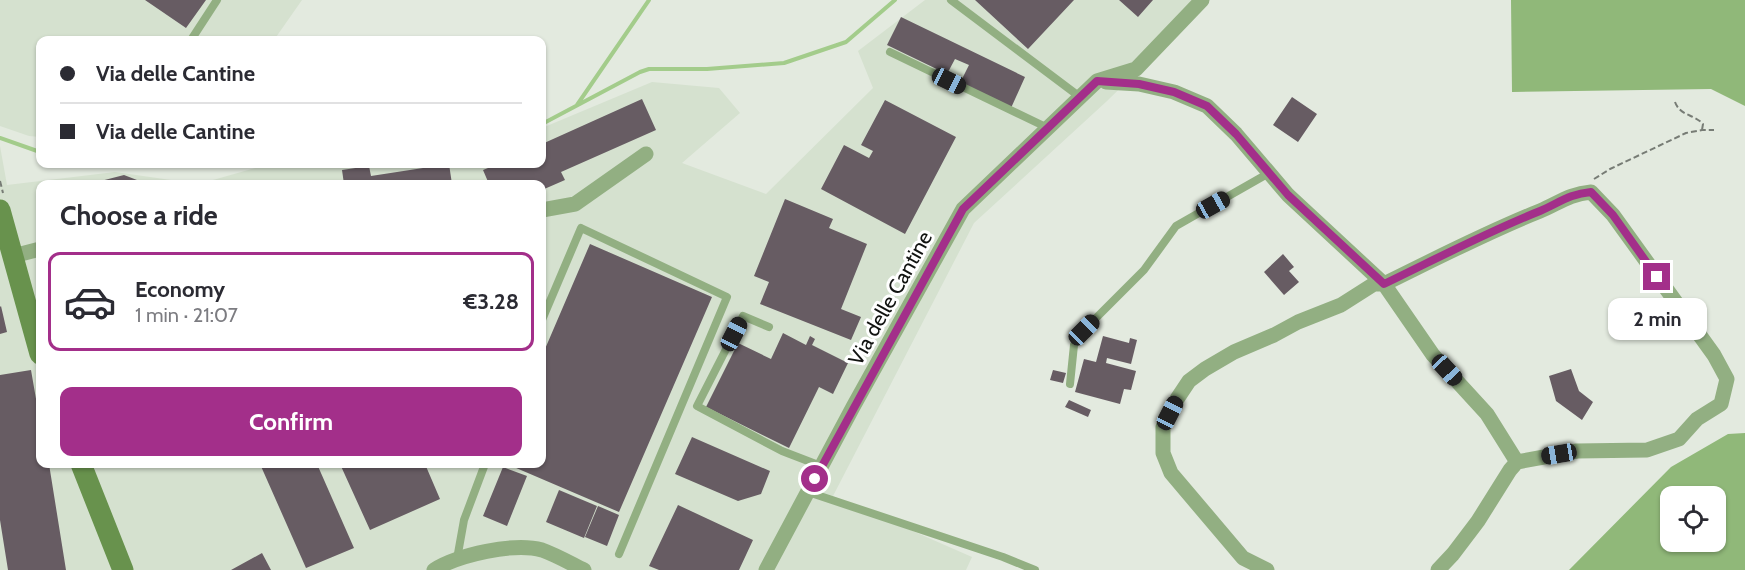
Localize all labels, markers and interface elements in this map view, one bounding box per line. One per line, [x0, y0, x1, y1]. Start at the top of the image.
text: Via delle Cantine [96, 60, 255, 87]
car [929, 65, 969, 97]
text: Via delle Cantine [96, 118, 255, 145]
car [1193, 188, 1233, 222]
text: Choose a ride [60, 199, 218, 232]
street label: Via delle Cantine [843, 226, 937, 369]
route end [1643, 263, 1670, 290]
icon: car [63, 275, 117, 329]
text: Economy [135, 276, 225, 303]
text: €3.28 [463, 288, 519, 315]
callout: 2 min [1608, 298, 1706, 340]
text: 1 min · 21:07 [135, 303, 238, 327]
text: 2 min [1633, 307, 1682, 331]
car [1065, 311, 1103, 349]
car [718, 314, 750, 354]
car [1428, 351, 1466, 389]
button: Confirm [60, 387, 522, 456]
car [1154, 393, 1186, 433]
car [1540, 442, 1578, 466]
route start [801, 465, 828, 492]
map controls [1660, 486, 1726, 552]
button: locate [1660, 486, 1726, 552]

